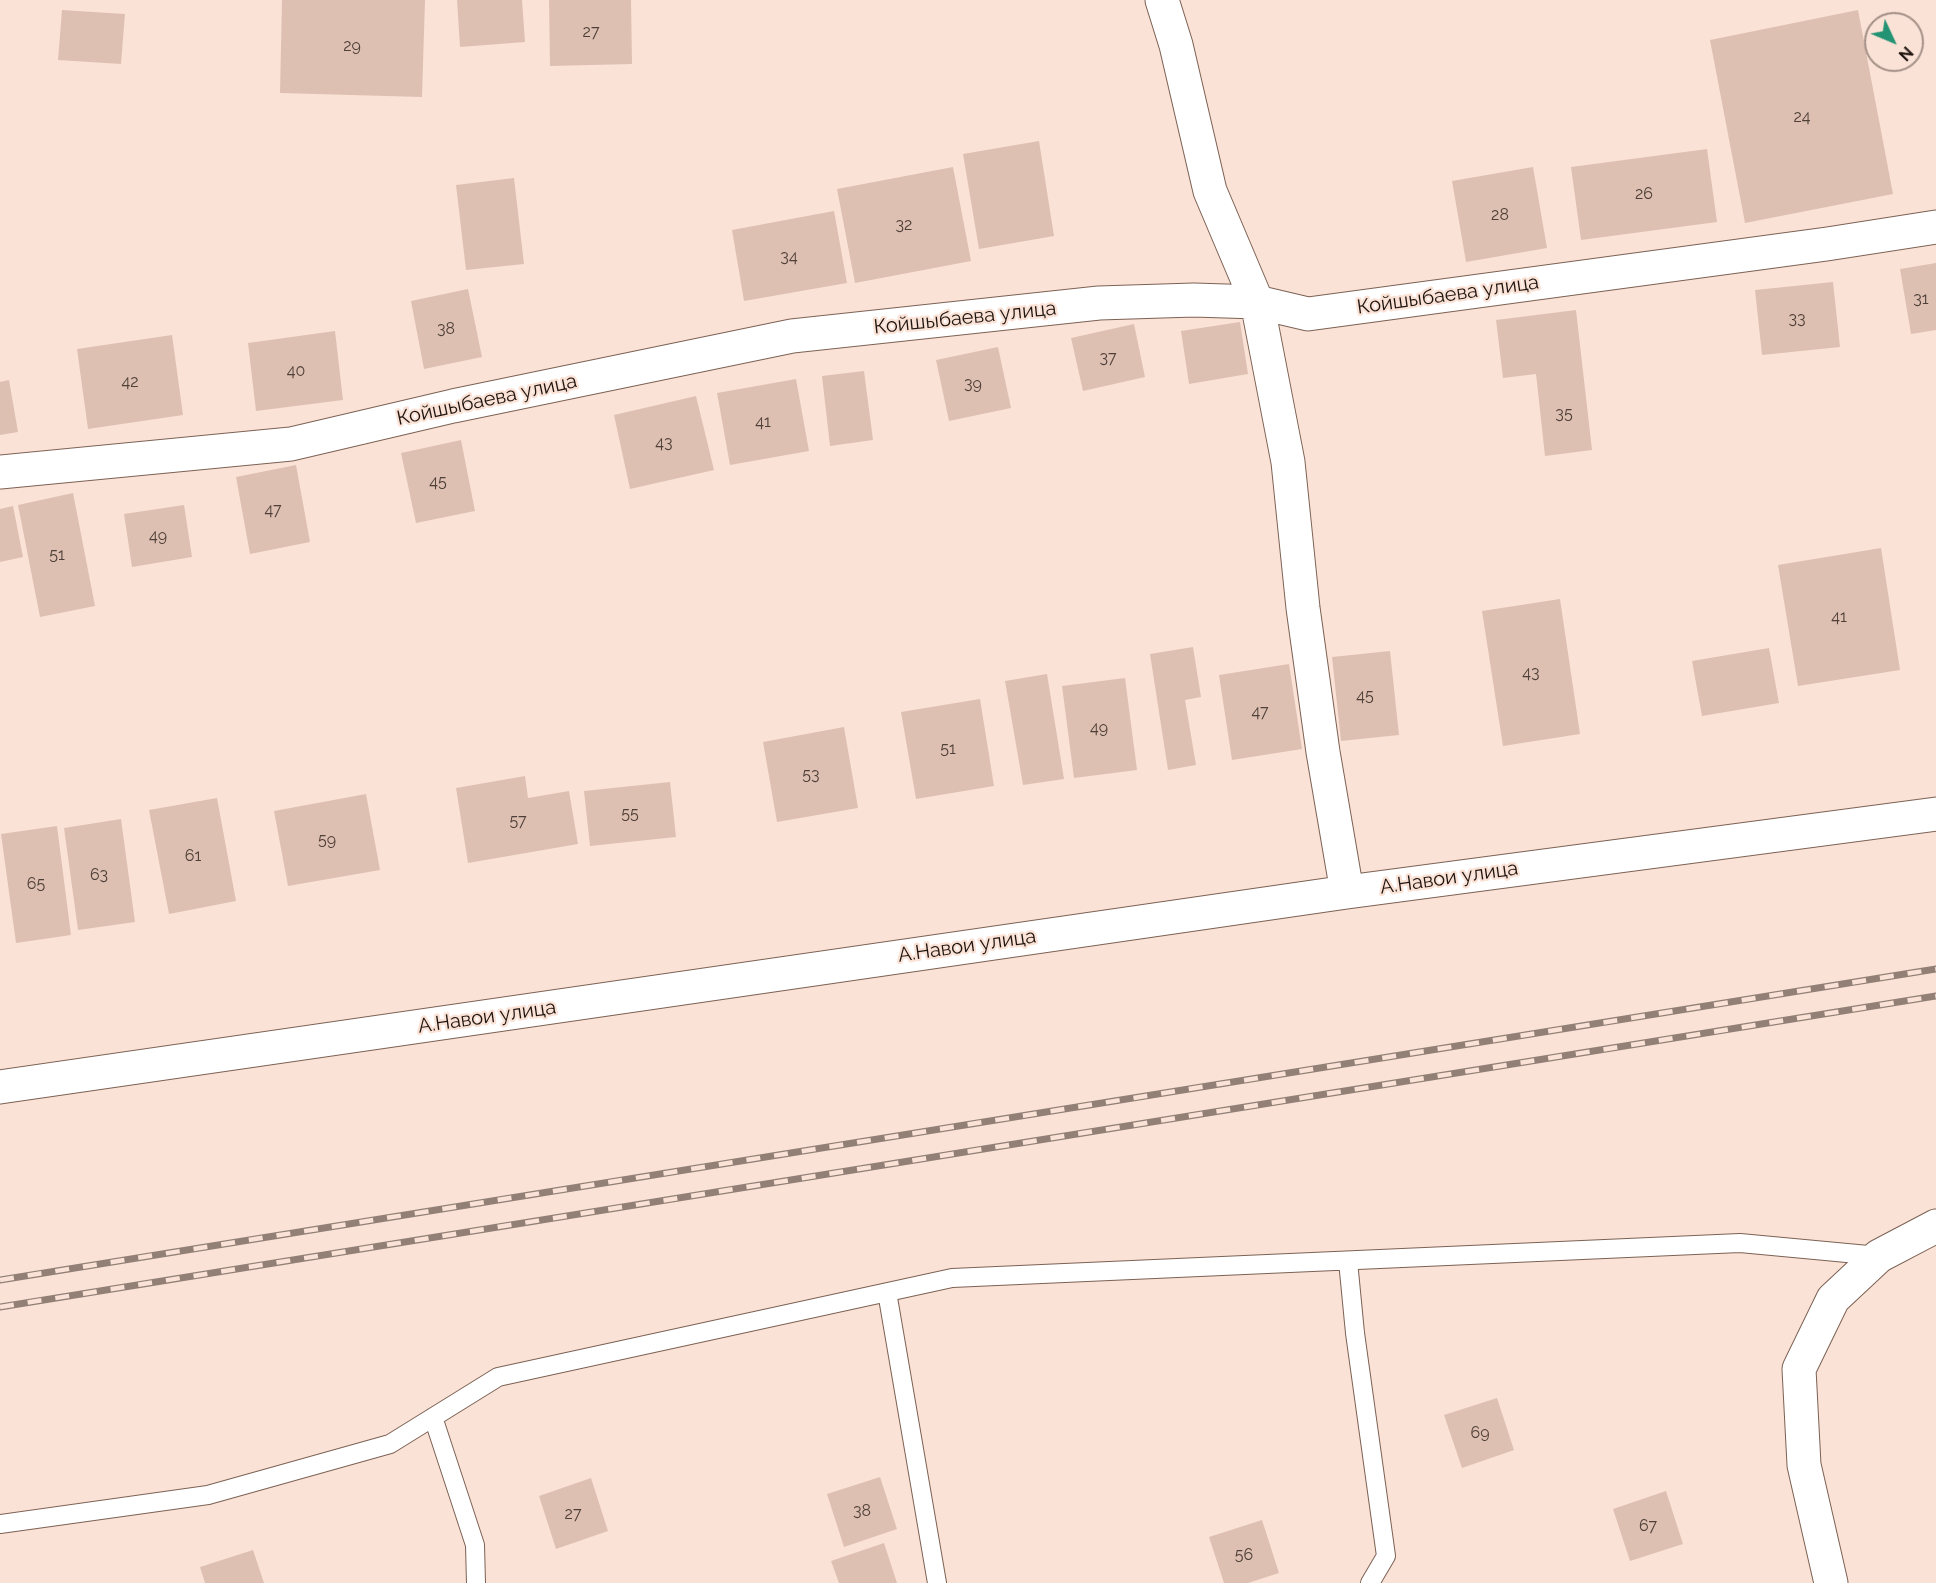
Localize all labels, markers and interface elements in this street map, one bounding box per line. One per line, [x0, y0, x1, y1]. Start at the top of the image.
north arrow [1864, 12, 1924, 72]
house number: 27 [583, 22, 599, 42]
house number: 29 [343, 36, 361, 56]
text: N [1895, 42, 1917, 64]
house number: 24 [1793, 107, 1811, 127]
house number: 26 [1635, 184, 1653, 204]
house number: 28 [1491, 205, 1509, 225]
house number: 32 [896, 215, 912, 235]
house number: 34 [780, 247, 798, 267]
street label: Койшыбаева улица [1356, 270, 1540, 320]
house number: 31 [1913, 289, 1929, 309]
street label: Койшыбаева улица [873, 296, 1057, 340]
house number: 33 [1788, 309, 1806, 329]
house number: 38 [437, 319, 455, 339]
house number: 37 [1099, 348, 1117, 368]
house number: 40 [287, 361, 305, 381]
street label: Койшыбаева улица [395, 369, 579, 431]
house number: 42 [121, 372, 139, 392]
house number: 39 [964, 374, 982, 394]
house number: 35 [1555, 404, 1573, 424]
house number: 41 [755, 412, 771, 432]
house number: 43 [655, 433, 673, 453]
house number: 45 [429, 472, 447, 492]
house number: 47 [264, 500, 282, 520]
house number: 49 [149, 526, 167, 546]
house number: 51 [49, 545, 65, 565]
house number: 41 [1831, 607, 1847, 627]
house number: 43 [1522, 663, 1540, 683]
house number: 45 [1356, 686, 1374, 706]
house number: 47 [1251, 702, 1269, 722]
house number: 49 [1090, 718, 1108, 738]
house number: 51 [940, 739, 956, 759]
house number: 53 [802, 765, 820, 785]
house number: 55 [621, 804, 639, 824]
house number: 57 [509, 811, 527, 831]
house number: 59 [318, 830, 336, 850]
house number: 61 [185, 846, 201, 866]
street label: А.Навои улица [1378, 856, 1520, 900]
house number: 63 [90, 865, 108, 885]
house number: 65 [27, 874, 45, 894]
street label: А.Навои улица [896, 924, 1038, 968]
street label: А.Навои улица [416, 995, 558, 1039]
house number: 69 [1470, 1423, 1490, 1443]
house number: 38 [853, 1501, 871, 1521]
house number: 27 [565, 1504, 581, 1524]
house number: 67 [1639, 1516, 1657, 1536]
house number: 56 [1235, 1545, 1253, 1565]

